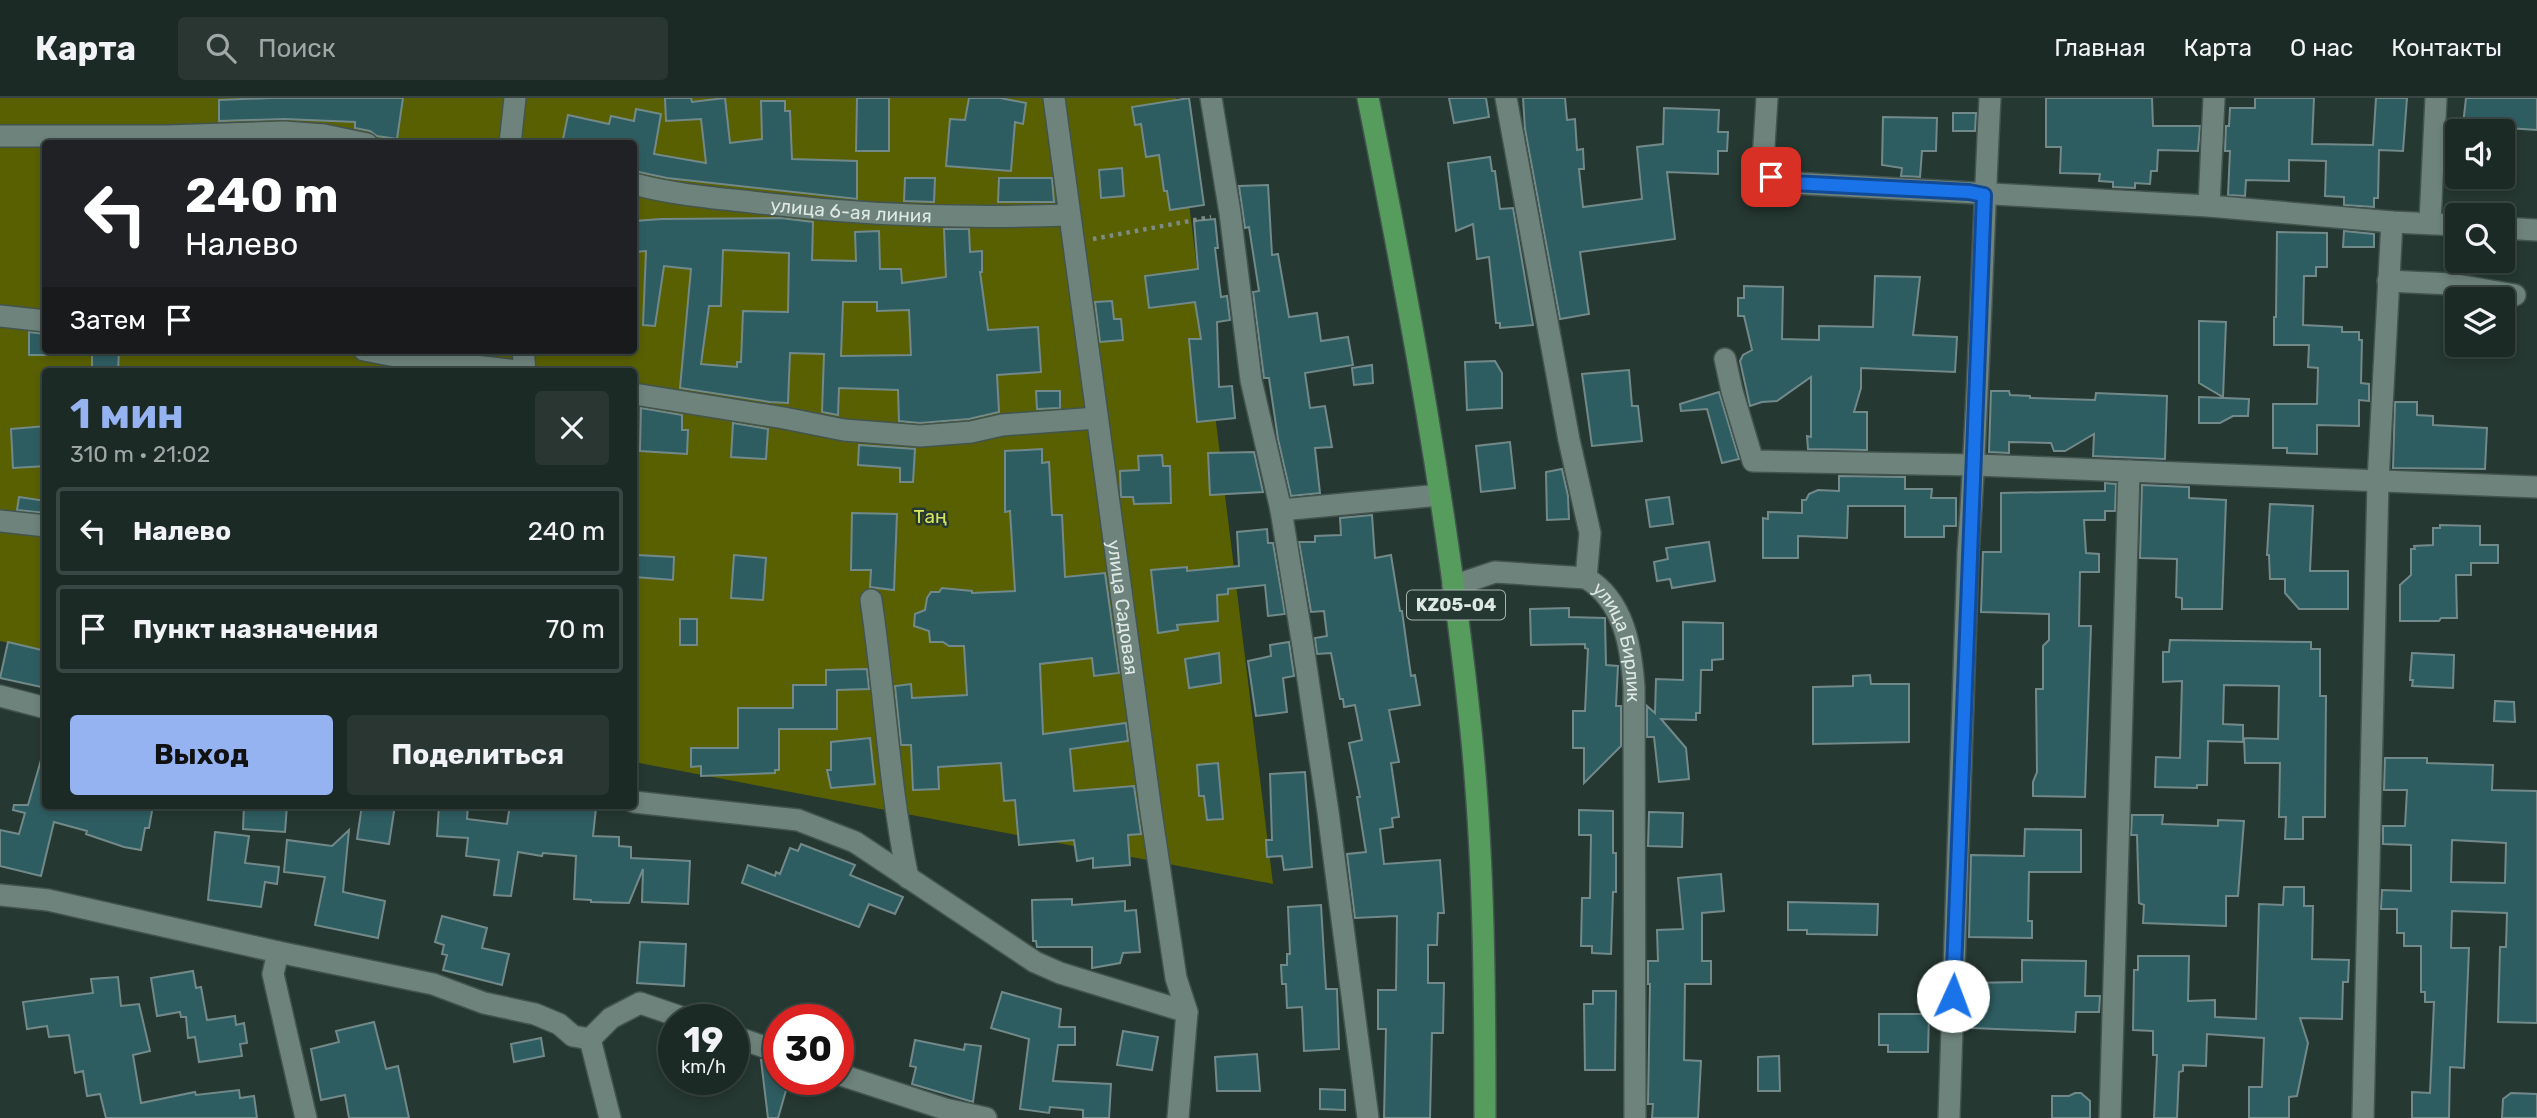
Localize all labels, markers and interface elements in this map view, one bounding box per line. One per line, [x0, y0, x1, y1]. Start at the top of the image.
search box [178, 17, 668, 80]
text: Карта [35, 29, 136, 68]
icon: search [202, 29, 240, 67]
text: Поиск [258, 33, 336, 64]
text: Главная [2054, 34, 2146, 62]
text: Карта [2184, 34, 2252, 62]
text: О нас [2290, 34, 2353, 62]
text: Контакты [2391, 34, 2502, 62]
map controls [2445, 119, 2515, 357]
button: sound [2445, 119, 2515, 189]
pin [1741, 147, 1801, 207]
icon: arrive [1752, 158, 1790, 196]
text: 240 m [185, 166, 339, 224]
icon: left [70, 168, 161, 259]
street label: улица 6-ая линия [769, 193, 932, 227]
button: search [2445, 203, 2515, 273]
text: Налево [185, 225, 298, 263]
button: layers [2445, 287, 2515, 357]
icon: arrive [160, 301, 198, 339]
text: Затем [70, 305, 146, 336]
text: 1 мин [70, 389, 184, 439]
button: close [535, 391, 609, 465]
text: 310 m · 21:02 [70, 440, 210, 468]
park label: Таң [913, 505, 947, 528]
icon: left [74, 512, 112, 550]
text: Налево [133, 516, 231, 547]
text: 240 m [528, 516, 605, 547]
street label: улица Садовая [1103, 538, 1144, 676]
street label: улица Бирлик [1588, 577, 1646, 702]
road number: KZ05-04 [1407, 590, 1505, 620]
icon: arrive [74, 610, 112, 648]
text: Пункт назначения [133, 614, 378, 645]
text: 70 m [546, 614, 605, 645]
button: Выход [70, 715, 333, 795]
button: Поделиться [347, 715, 609, 795]
position arrow [1916, 959, 1990, 1033]
speed limit sign: 30 [763, 1004, 854, 1095]
text: 19 [684, 1019, 723, 1061]
text: km/h [681, 1056, 726, 1078]

